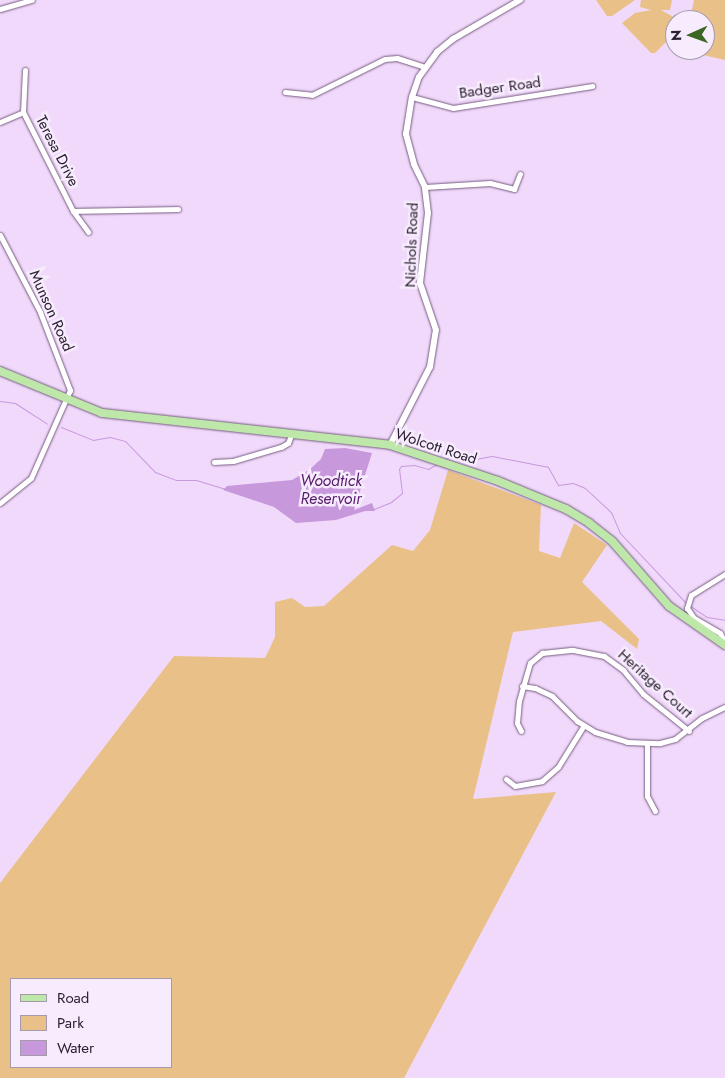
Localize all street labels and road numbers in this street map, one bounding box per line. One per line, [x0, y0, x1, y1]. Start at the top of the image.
street label: Badger Road [458, 73, 542, 103]
street label: Teresa Drive [32, 113, 82, 189]
street label: Nichols Road [402, 202, 422, 288]
street label: Munson Road [25, 268, 77, 354]
street label: Wolcott Road [393, 425, 479, 469]
street label: Heritage Court [614, 646, 696, 722]

